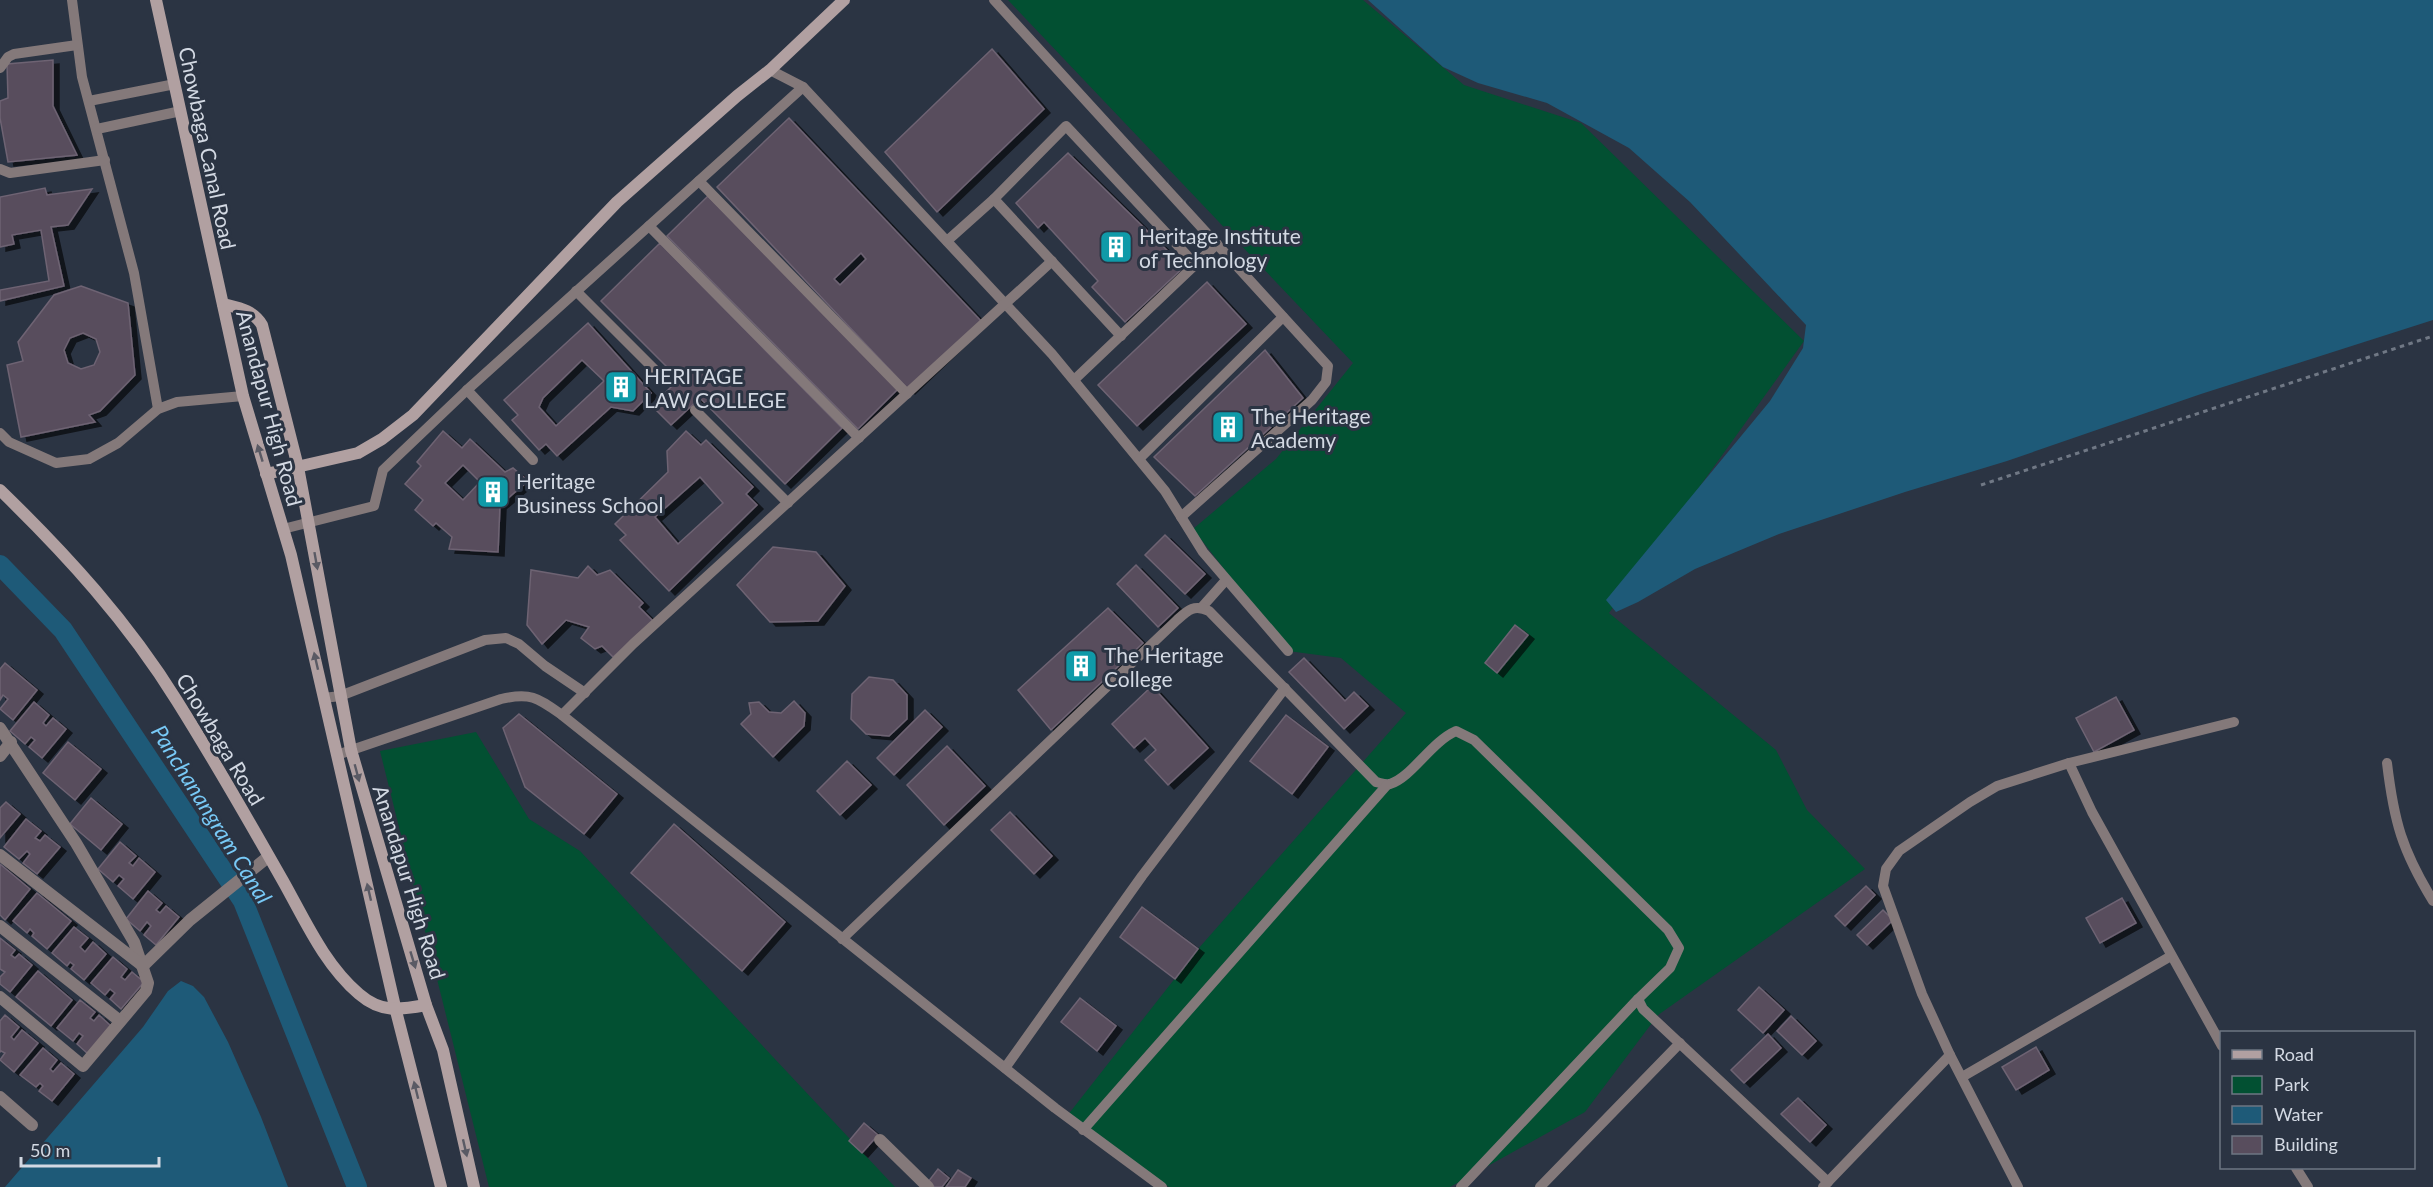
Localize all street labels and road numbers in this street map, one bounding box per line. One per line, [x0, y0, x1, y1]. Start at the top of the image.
street label: Chowbaga Canal Road [174, 44, 242, 252]
street label: Anandapur High Road [232, 307, 308, 509]
street label: Chowbaga Road [172, 668, 270, 810]
street label: Anandapur High Road [369, 782, 451, 982]

